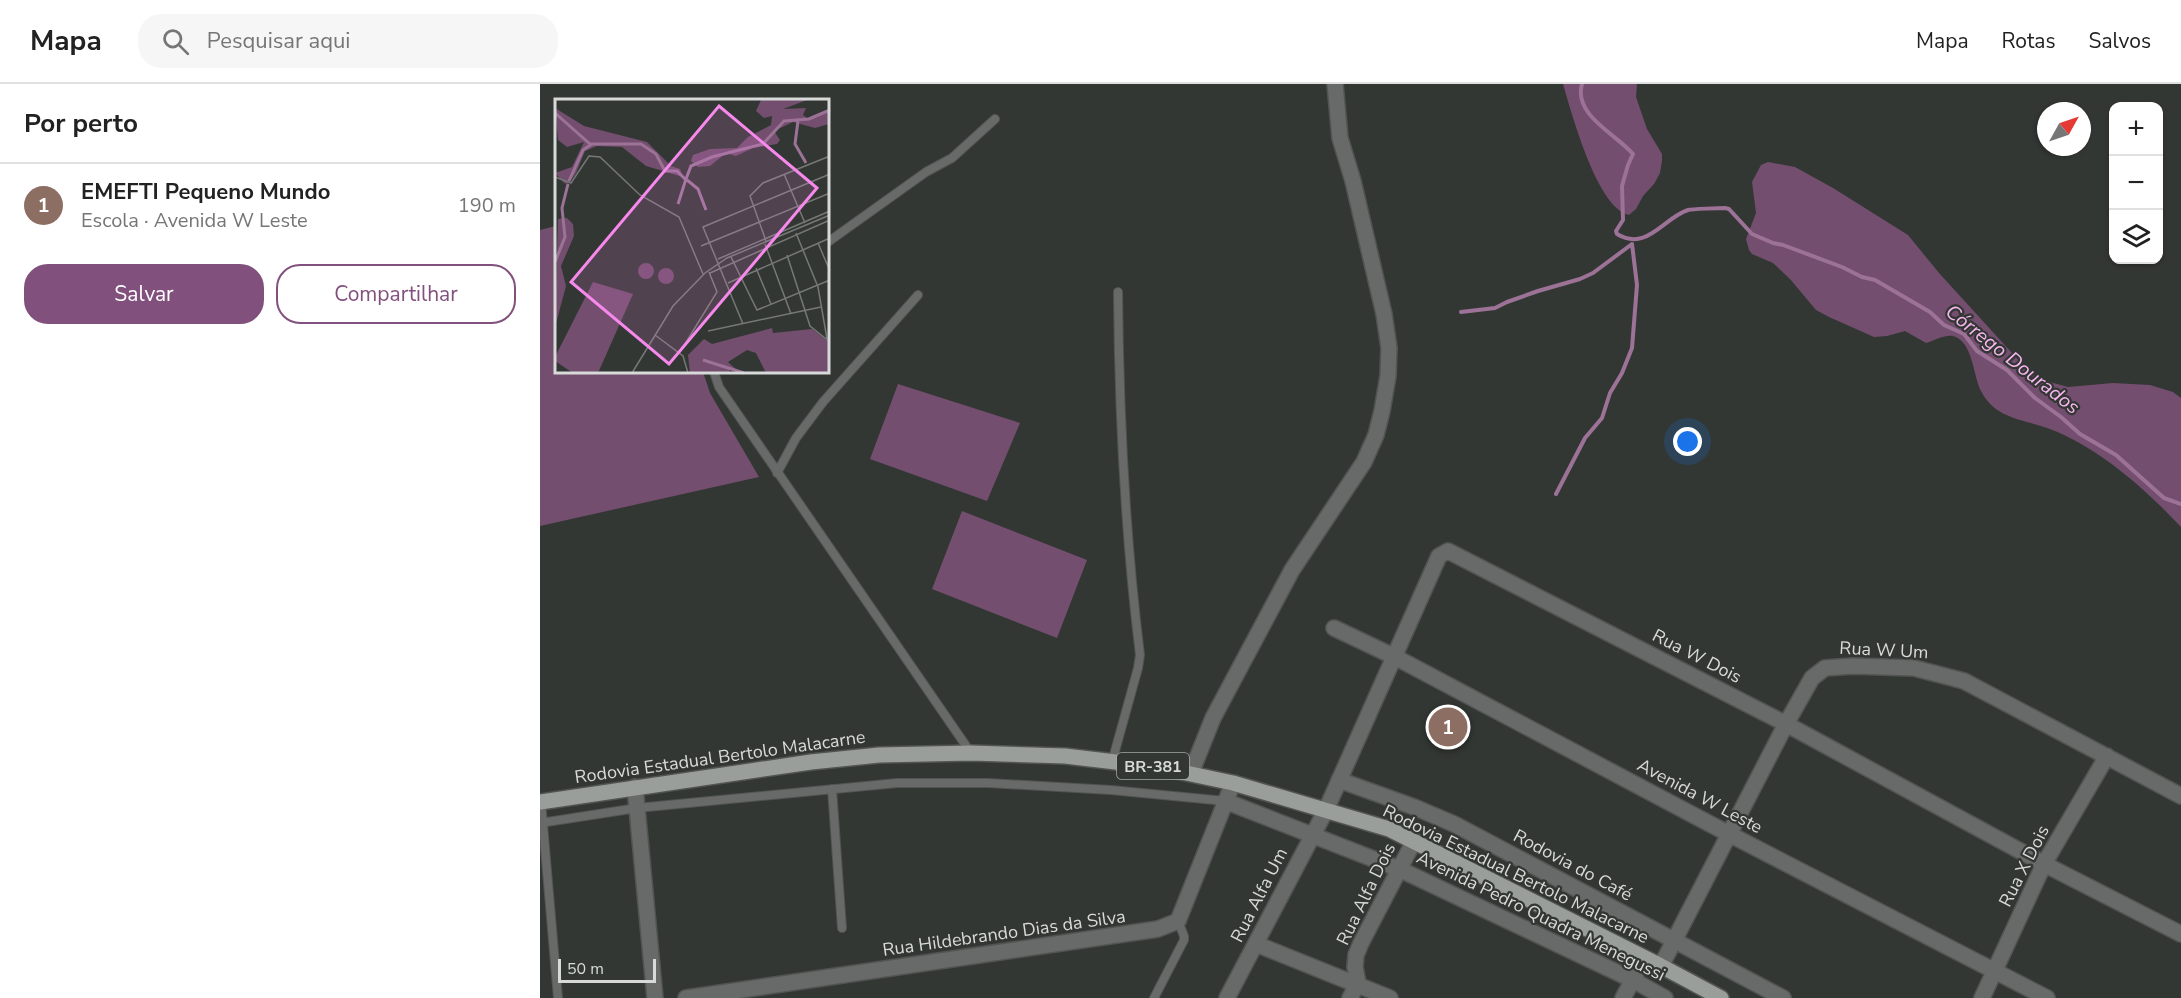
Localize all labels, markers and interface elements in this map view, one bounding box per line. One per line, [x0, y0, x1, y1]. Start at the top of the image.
search box [138, 14, 558, 68]
text: Mapa [30, 22, 102, 60]
icon: search [159, 25, 192, 58]
text: Pesquisar aqui [207, 26, 350, 56]
text: Mapa [1916, 27, 1969, 55]
text: Rotas [2002, 27, 2056, 55]
text: Salvos [2089, 27, 2151, 55]
inset map [555, 99, 830, 374]
north arrow [2037, 102, 2091, 156]
map controls [2109, 102, 2163, 264]
button: + [2109, 102, 2163, 156]
text: Por perto [24, 106, 138, 141]
button: − [2109, 156, 2163, 210]
text: EMEFTI Pequeno Mundo [81, 177, 330, 207]
text: 1 [38, 192, 50, 219]
text: 190 m [458, 192, 516, 219]
text: Escola · Avenida W Leste [81, 207, 308, 234]
button: layers [2109, 210, 2163, 264]
button: Salvar [24, 264, 264, 324]
button: Compartilhar [276, 264, 516, 324]
water label: Córrego Dourados [1940, 298, 2086, 420]
your location [1673, 427, 1702, 456]
street label: Rua W Dois [1648, 623, 1746, 689]
street label: Rua W Um [1839, 636, 1929, 664]
pin: 1 [1428, 704, 1468, 750]
street label: Rodovia Estadual Bertolo Malacarne [573, 725, 867, 789]
road number: BR-381 [1117, 753, 1189, 779]
street label: Avenida W Leste [1633, 753, 1767, 839]
street label: Rodovia Estadual Bertolo Malacarne [1379, 799, 1653, 949]
street label: Rua X Dois [1993, 821, 2055, 911]
street label: Rodovia do Café [1509, 824, 1637, 906]
street label: Rua Alfa Dois [1331, 839, 1401, 949]
street label: Rua Alfa Um [1225, 844, 1293, 946]
street label: Avenida Pedro Quadra Menegussi [1413, 845, 1669, 987]
street label: Rua Hildebrando Dias da Silva [881, 904, 1127, 962]
scale bar [558, 956, 656, 984]
text: 50 m [567, 958, 604, 980]

